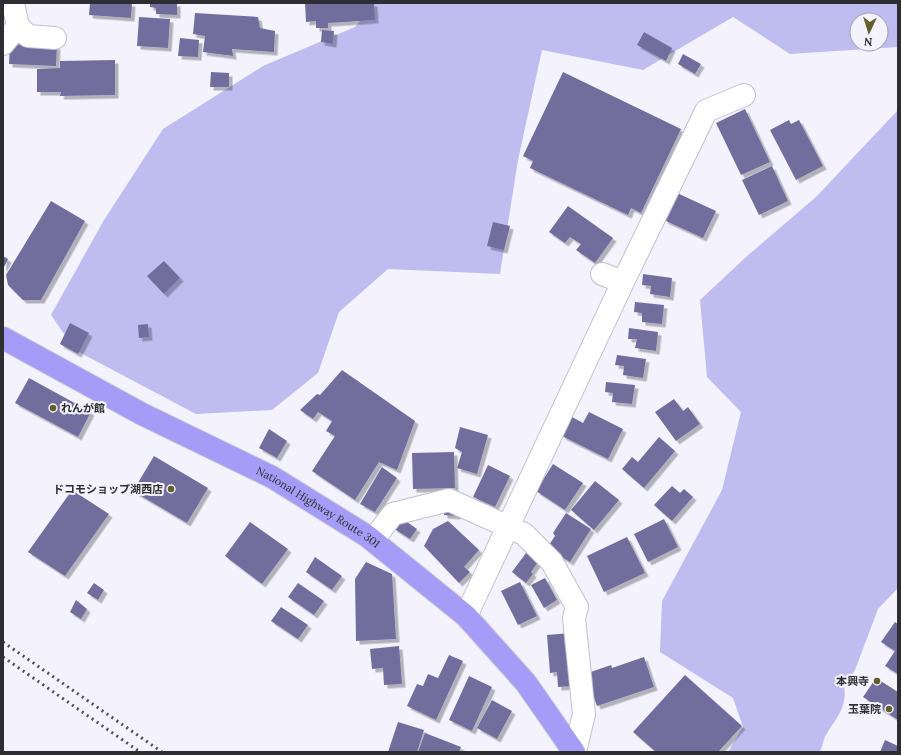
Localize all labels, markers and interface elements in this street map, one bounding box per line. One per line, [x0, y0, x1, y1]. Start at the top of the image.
north arrow [849, 12, 889, 52]
text: N [863, 35, 873, 49]
place label: れんが館 [61, 401, 105, 415]
marker: れんが館 [48, 403, 58, 413]
street label: National Highway Route 301 [254, 463, 383, 551]
place label: ドコモショップ湖西店 [53, 482, 163, 496]
marker: ドコモショップ湖西店 [166, 484, 176, 494]
place label: 本興寺 [836, 674, 869, 688]
marker: 本興寺 [872, 676, 882, 686]
place label: 玉葉院 [848, 702, 881, 716]
marker: 玉葉院 [884, 704, 894, 714]

